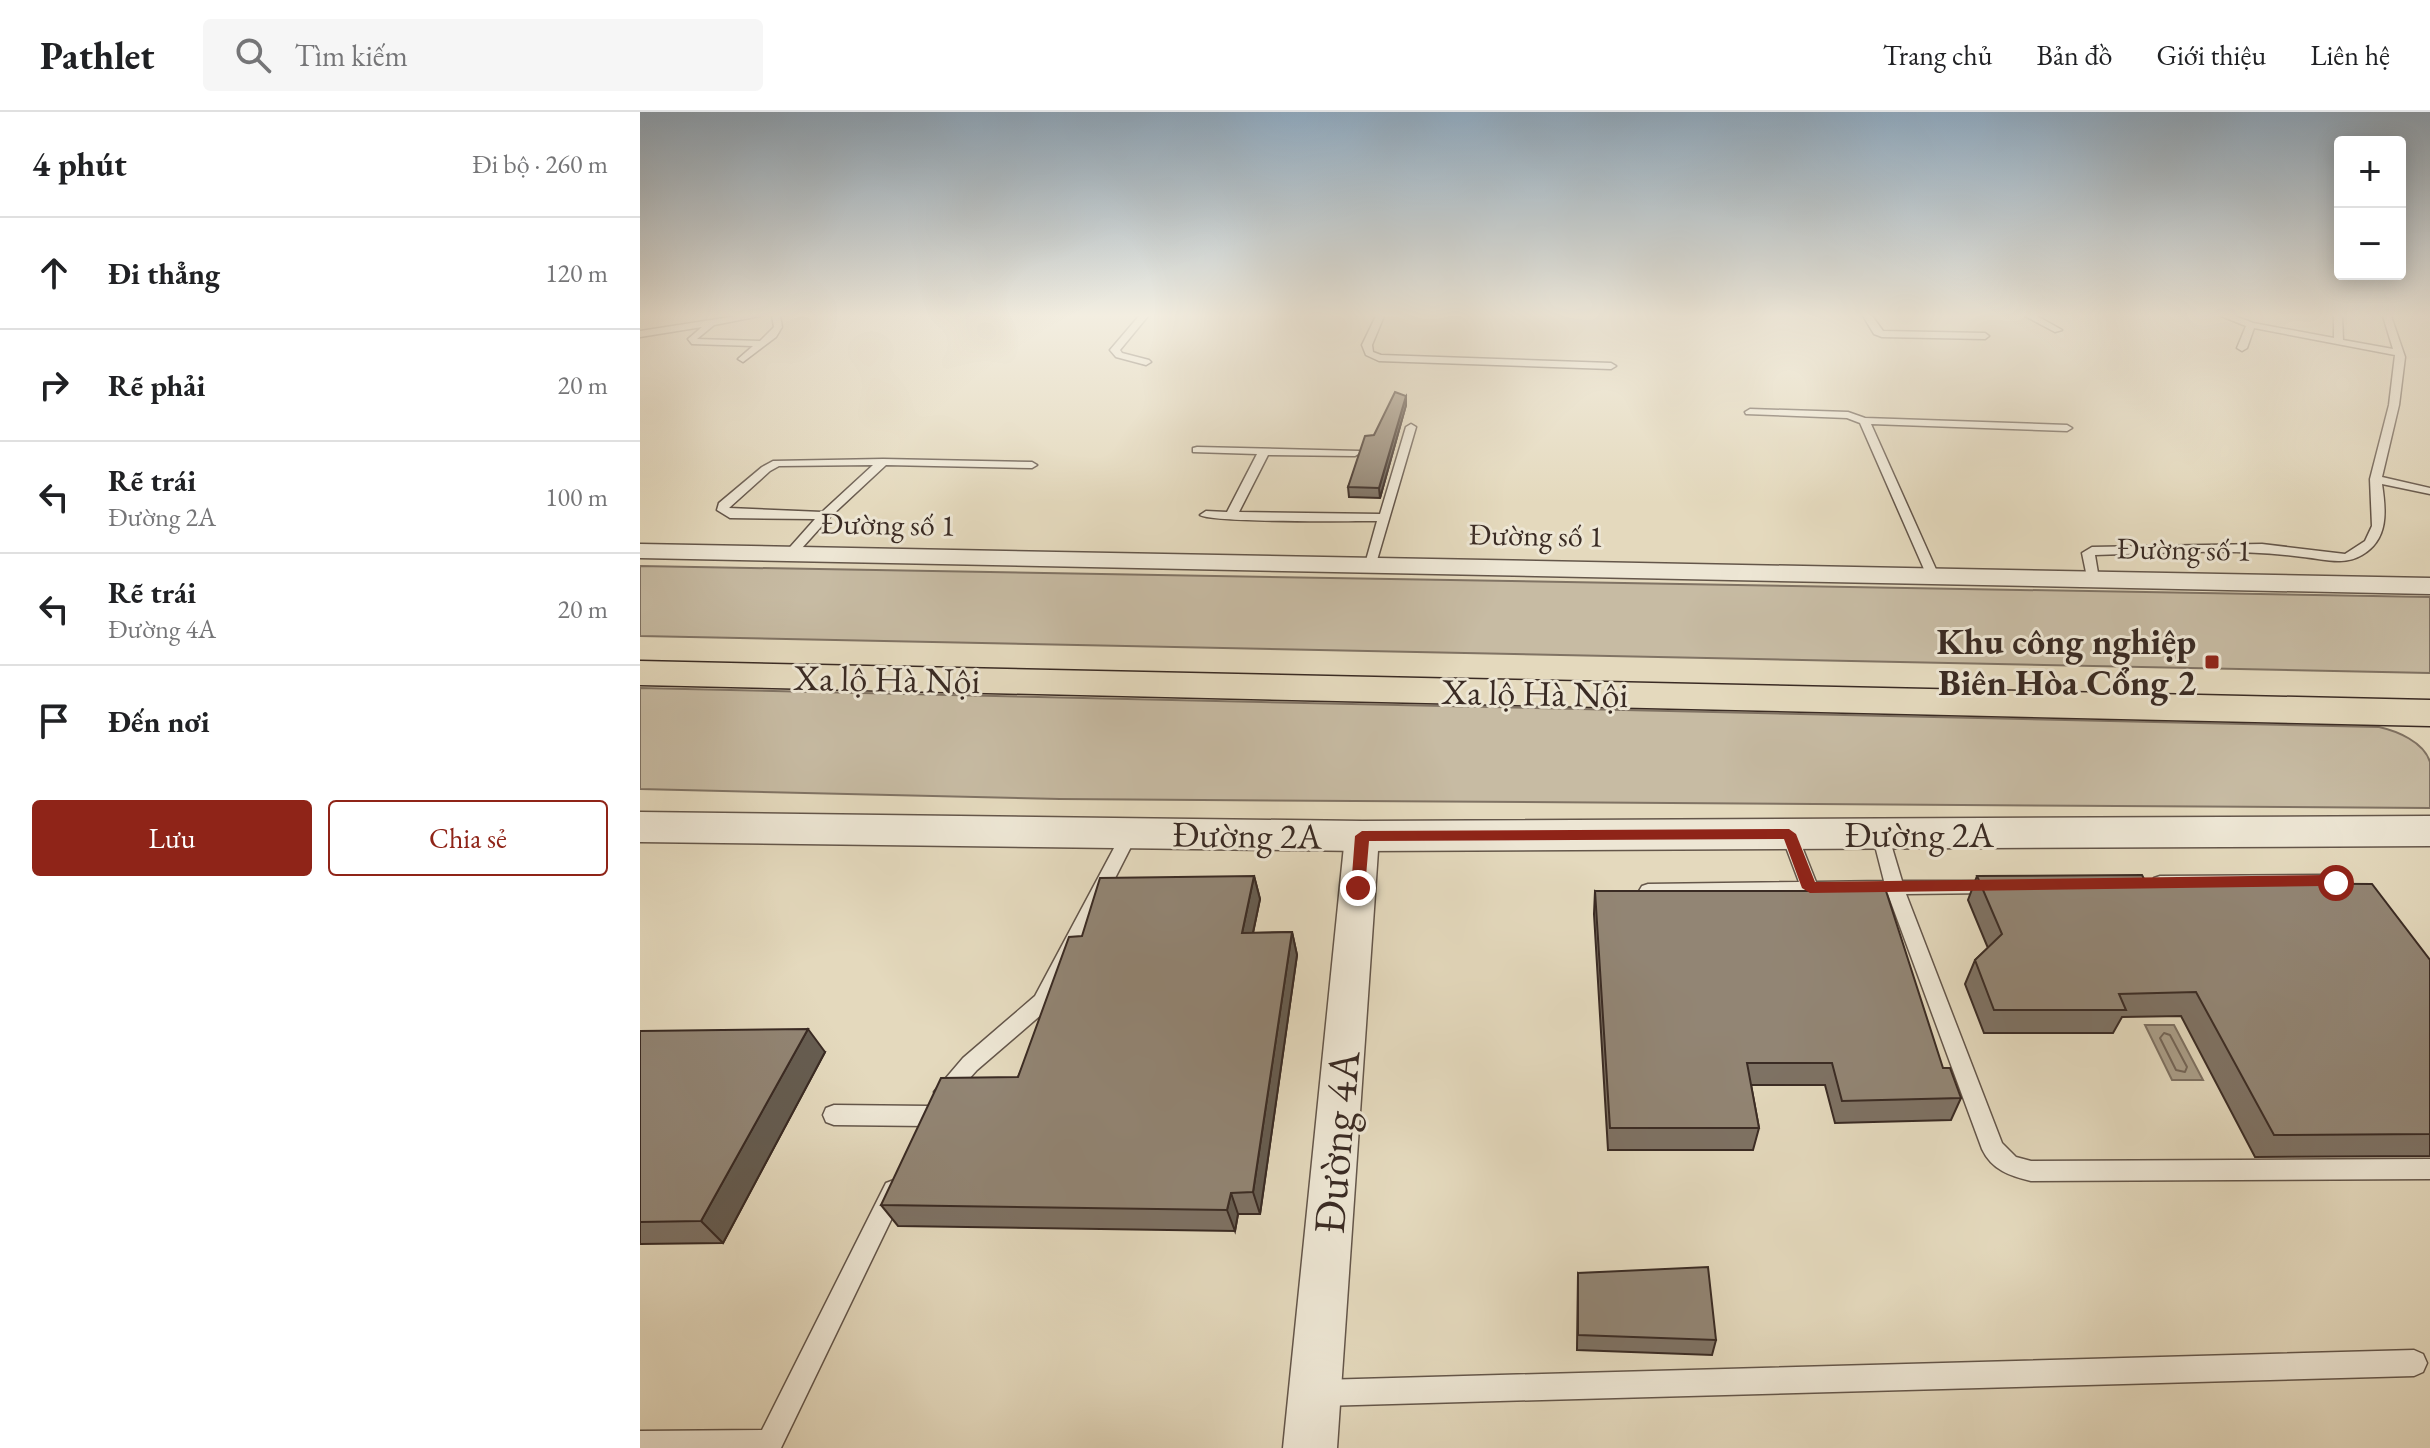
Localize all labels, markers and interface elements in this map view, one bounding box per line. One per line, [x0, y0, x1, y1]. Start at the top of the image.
search box [203, 19, 763, 91]
text: Pathlet [40, 31, 155, 80]
icon: search [231, 33, 275, 77]
text: Tìm kiếm [295, 36, 408, 75]
text: Trang chủ [1883, 37, 1992, 73]
text: Bản đồ [2036, 37, 2112, 73]
text: Giới thiệu [2156, 37, 2266, 73]
text: Liên hệ [2310, 37, 2390, 73]
map controls [2334, 136, 2406, 280]
button: + [2334, 136, 2406, 208]
text: 4 phút [32, 142, 127, 186]
text: Đi bộ · 260 m [472, 147, 608, 181]
button: − [2334, 208, 2406, 280]
icon: ahead [32, 251, 76, 295]
text: Đi thẳng [108, 254, 220, 293]
text: 120 m [545, 256, 608, 290]
icon: right [32, 363, 76, 407]
text: Rẽ phải [108, 366, 205, 405]
text: 20 m [558, 368, 608, 402]
text: Rẽ trái [108, 461, 196, 500]
icon: left [32, 475, 76, 519]
text: 100 m [545, 480, 608, 514]
text: Đường 2A [108, 500, 216, 534]
street label: Đường số 1 [820, 503, 956, 545]
street label: Đường số 1 [1468, 514, 1604, 556]
street label: Đường số 1 [2116, 528, 2252, 570]
text: Rẽ trái [108, 573, 196, 612]
icon: left [32, 587, 76, 631]
text: 20 m [558, 592, 608, 626]
text: Đường 4A [108, 612, 216, 646]
place label: Khu công nghiệp Biên Hòa Cổng 2 [1936, 618, 2196, 706]
marker: Khu công nghiệp Biên Hòa Cổng 2 [2203, 653, 2221, 671]
street label: Xa lộ Hà Nội [792, 654, 981, 704]
street label: Xa lộ Hà Nội [1440, 668, 1629, 718]
icon: arrive [32, 699, 76, 743]
text: Đến nơi [108, 702, 210, 741]
button: Lưu [32, 800, 312, 876]
button: Chia sẻ [328, 800, 608, 876]
street label: Đường 2A [1172, 810, 1323, 860]
street label: Đường 2A [1844, 811, 1995, 858]
route start [2318, 865, 2354, 901]
route end [1340, 870, 1376, 906]
street label: Đường 4A [1300, 1048, 1372, 1236]

